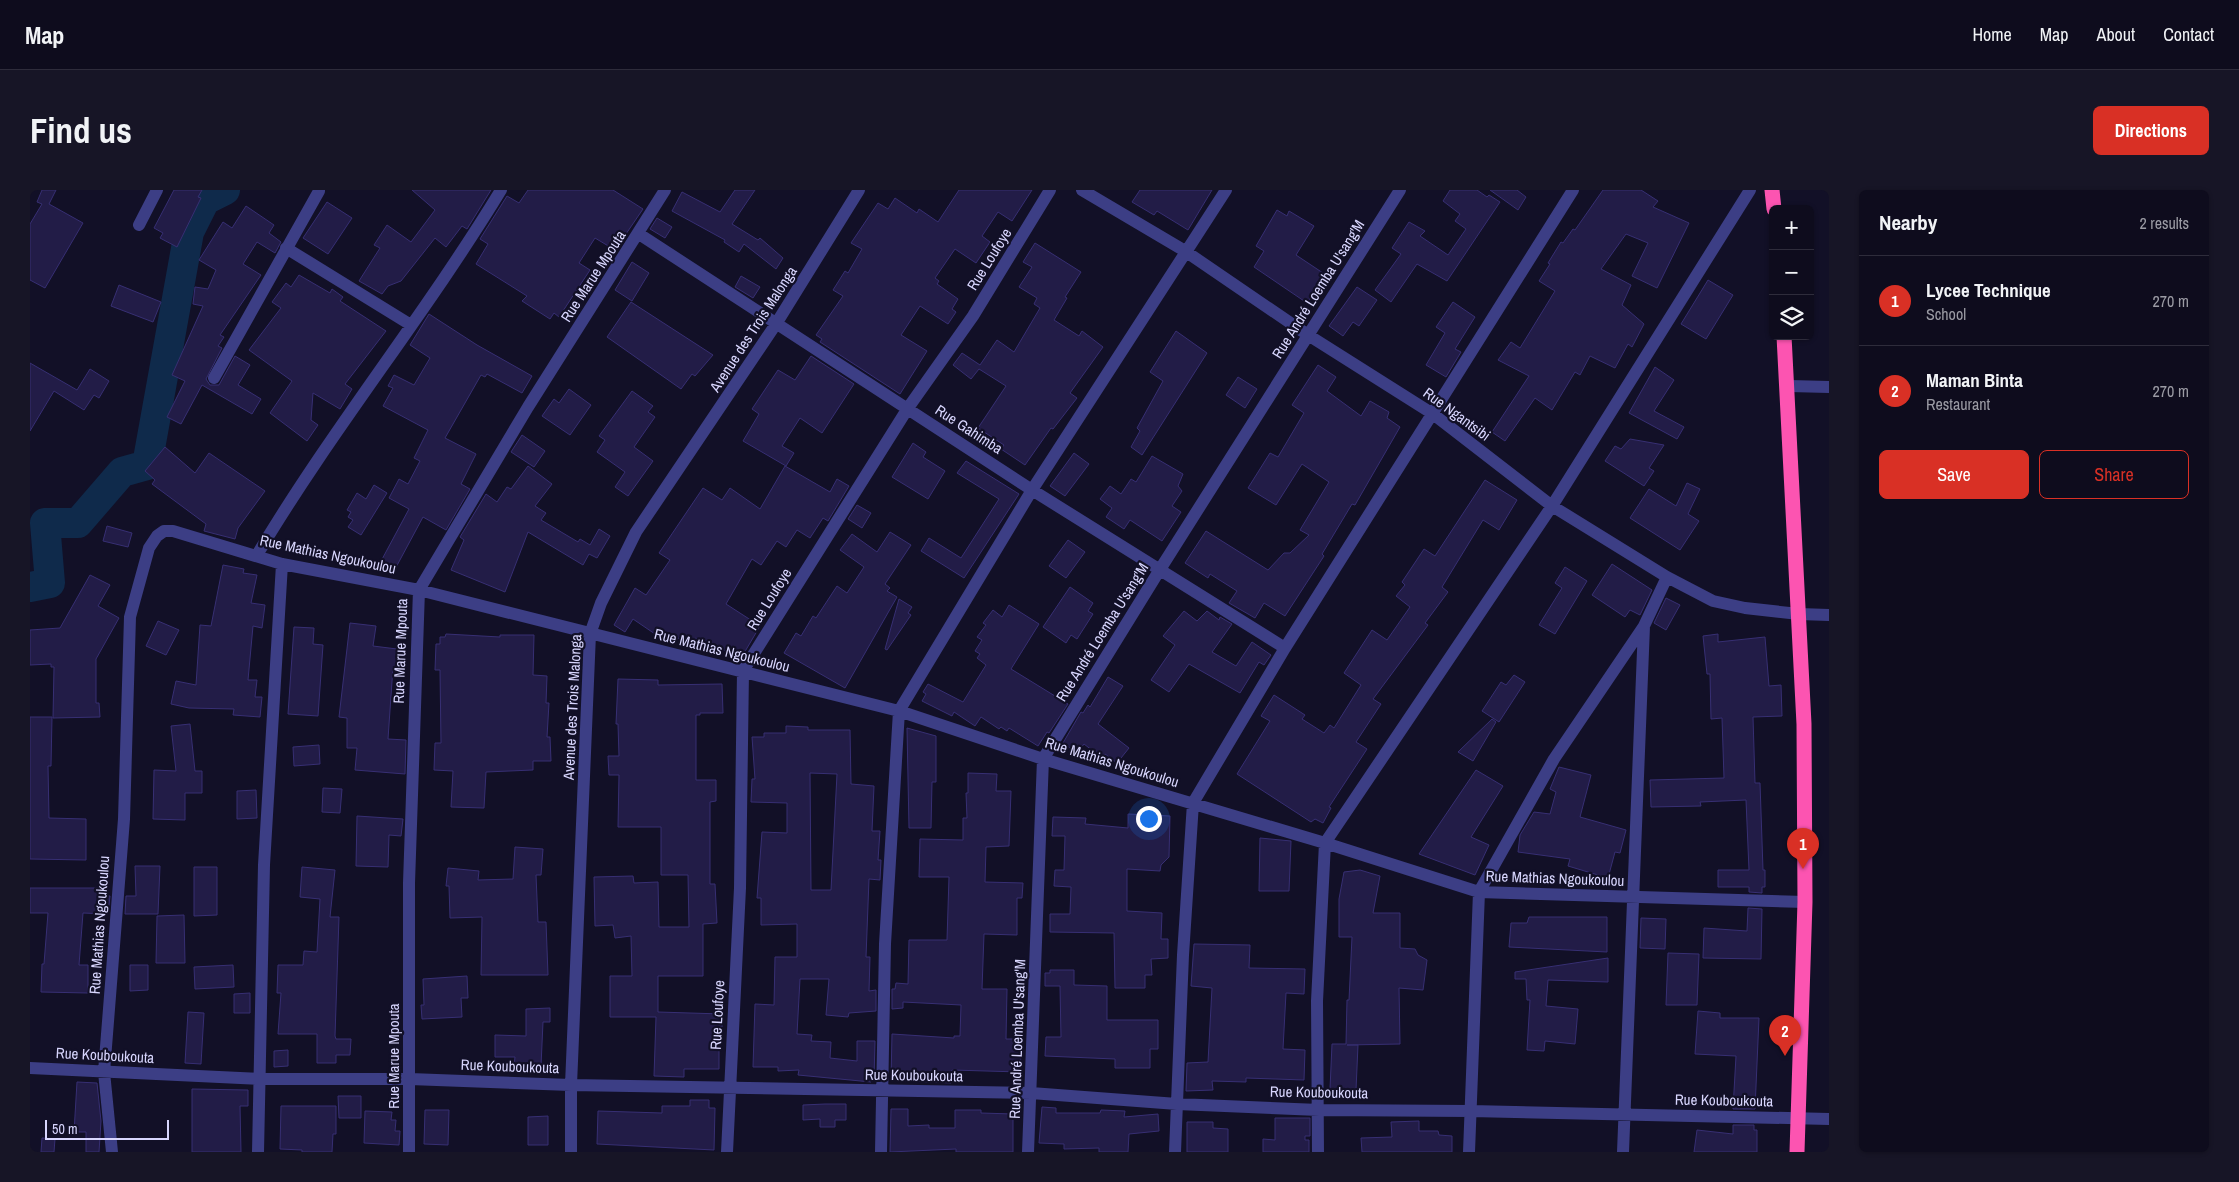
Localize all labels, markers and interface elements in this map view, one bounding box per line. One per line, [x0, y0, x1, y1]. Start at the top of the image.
text: Map [25, 19, 64, 51]
text: Home [1972, 22, 2012, 47]
text: Map [2040, 22, 2069, 47]
text: About [2097, 22, 2135, 47]
text: Contact [2163, 22, 2214, 47]
button: Directions [2093, 106, 2209, 155]
text: Find us [30, 107, 132, 154]
map controls [1769, 205, 1814, 340]
button: + [1769, 205, 1814, 250]
text: Nearby [1879, 208, 1937, 237]
text: 2 results [2139, 212, 2189, 234]
street label: Rue André Loemba U'sang'M [1267, 216, 1369, 362]
street label: Rue Loufoye [962, 224, 1016, 294]
street label: Rue Marue Mpouta [556, 226, 631, 326]
button: − [1769, 250, 1814, 295]
street label: Avenue des Trois Malonga [704, 262, 802, 397]
text: Lycee Technique [1926, 277, 2051, 303]
text: 1 [1891, 290, 1899, 312]
text: 270 m [2153, 290, 2189, 312]
button: layers [1769, 295, 1814, 340]
text: School [1926, 303, 1966, 325]
text: Maman Binta [1926, 367, 2023, 393]
text: 2 [1891, 380, 1899, 402]
text: 270 m [2153, 380, 2189, 402]
street label: Rue Ngantsibi [1419, 382, 1495, 446]
text: Restaurant [1926, 393, 1990, 415]
street label: Rue Gahimba [931, 399, 1007, 459]
button: Save [1879, 450, 2029, 499]
button: Share [2039, 450, 2189, 499]
street label: Rue Mathias Ngoukoulou [258, 529, 398, 579]
street label: Rue André Loemba U'sang'M [1051, 559, 1153, 705]
street label: Rue Loufoye [742, 564, 796, 634]
street label: Rue Marue Mpouta [388, 598, 412, 704]
street label: Rue Mathias Ngoukoulou [652, 623, 792, 677]
street label: Avenue des Trois Malonga [558, 633, 586, 782]
street label: Rue Mathias Ngoukoulou [1043, 732, 1181, 792]
your location [1136, 806, 1162, 832]
pin: 1 [1787, 828, 1819, 869]
street label: Rue Mathias Ngoukoulou [84, 855, 114, 995]
street label: Rue Mathias Ngoukoulou [1485, 865, 1625, 891]
street label: Rue André Loemba U'sang'M [1004, 959, 1030, 1119]
street label: Rue Loufoye [705, 979, 729, 1050]
street label: Rue Marue Mpouta [383, 1003, 404, 1109]
pin: 2 [1769, 1015, 1801, 1056]
street label: Rue Kouboukouta [55, 1042, 155, 1068]
street label: Rue Kouboukouta [460, 1054, 560, 1078]
street label: Rue Kouboukouta [865, 1064, 964, 1086]
street label: Rue Kouboukouta [1270, 1081, 1369, 1103]
street label: Rue Kouboukouta [1675, 1089, 1774, 1111]
scale bar [45, 1117, 169, 1140]
text: 50 m [52, 1120, 78, 1138]

